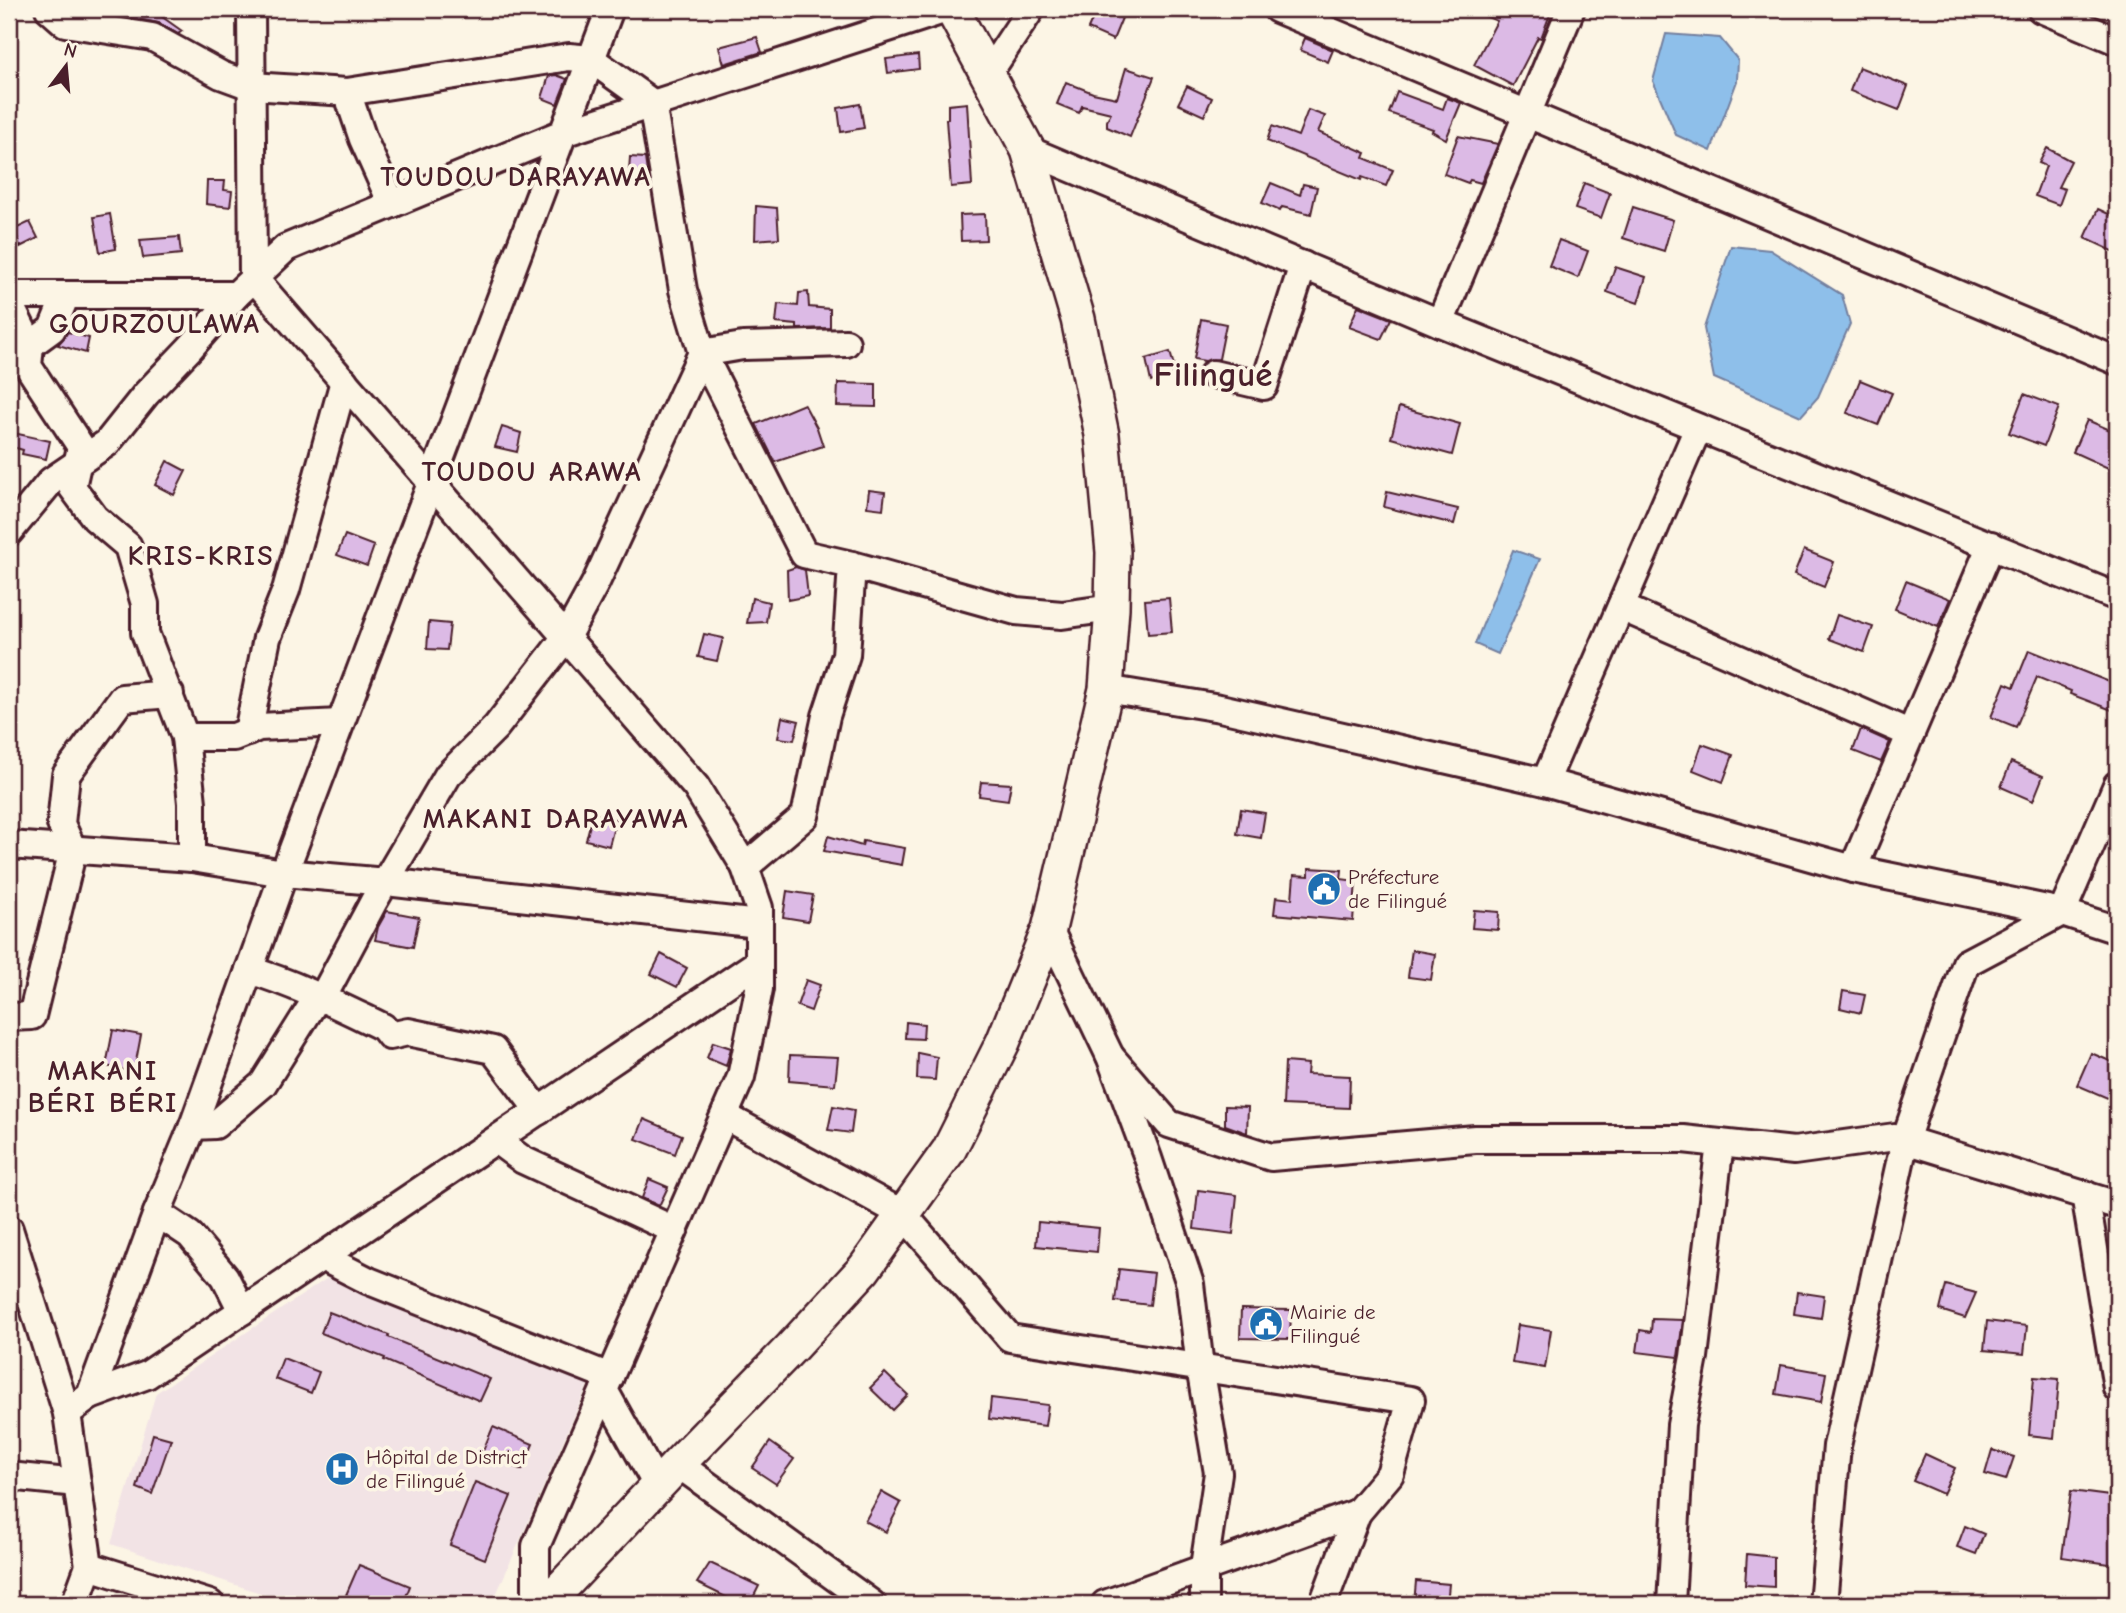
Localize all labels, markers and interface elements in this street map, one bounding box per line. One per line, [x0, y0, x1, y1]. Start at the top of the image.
north arrow [32, 32, 102, 102]
text: N [61, 38, 79, 63]
district label: TOUDOU DARAYAWA [380, 161, 652, 193]
district label: GOURZOULAWA [49, 308, 261, 340]
district label: Filingué [1153, 354, 1273, 395]
district label: TOUDOU ARAWA [422, 456, 642, 488]
district label: KRIS-KRIS [128, 540, 274, 572]
district label: MAKANI DARAYAWA [423, 803, 689, 835]
place label: Préfecture de Filingué [1348, 865, 1447, 913]
public building icon: Préfecture de Filingué [1305, 870, 1343, 908]
district label: MAKANI BÉRI BÉRI [28, 1055, 178, 1119]
place label: Mairie de Filingué [1290, 1300, 1376, 1348]
public building icon: Mairie de Filingué [1247, 1305, 1285, 1343]
place label: Hôpital de District de Filingué [366, 1445, 528, 1493]
hospital icon: Hôpital de District de Filingué [323, 1450, 361, 1488]

